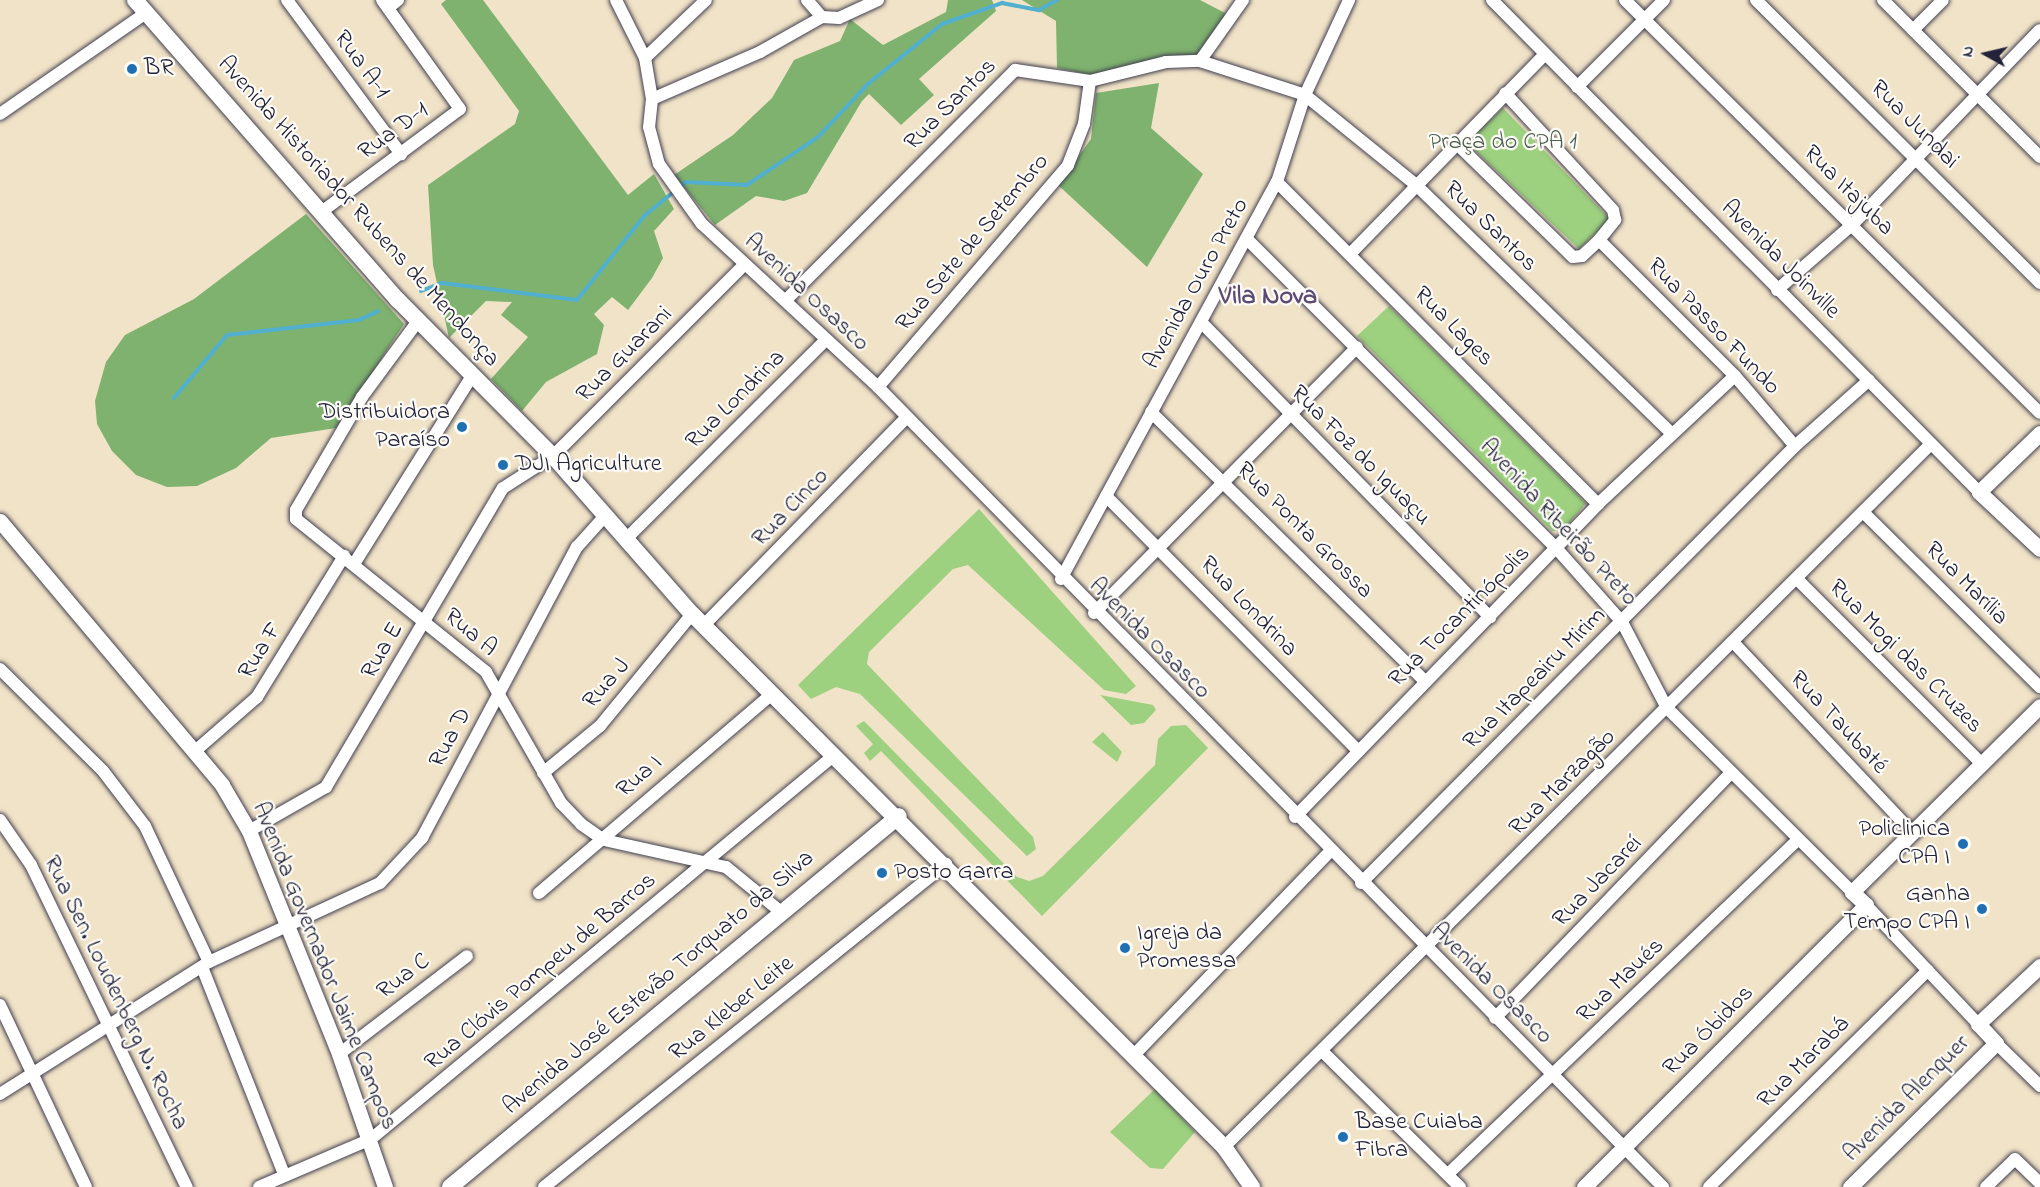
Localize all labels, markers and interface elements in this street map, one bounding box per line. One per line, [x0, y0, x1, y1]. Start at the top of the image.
north arrow [1956, 24, 2016, 84]
street label: Rua A-1 [327, 25, 395, 105]
text: N [1956, 44, 1981, 59]
street label: Avenida Historiador Rubens de Mendonça [211, 51, 505, 373]
street label: Rua Santos [899, 53, 1003, 157]
place label: BR [144, 55, 173, 83]
marker: BR [125, 62, 139, 76]
street label: Rua Jundai [1864, 75, 1964, 175]
street label: Rua D-1 [353, 97, 435, 167]
park label: Praça do CPA 1 [1429, 129, 1577, 157]
street label: Rua Itajuba [1797, 140, 1899, 242]
street label: Rua Sete de Setembro [890, 148, 1056, 338]
street label: Rua Santos [1437, 175, 1543, 279]
street label: Avenida Ouro Preto [1138, 194, 1256, 374]
street label: Avenida Joinville [1714, 194, 1846, 326]
street label: Avenida Osasco [738, 228, 874, 358]
street label: Rua Passo Fundo [1640, 252, 1786, 402]
street label: Rua Lages [1407, 281, 1499, 373]
district label: Vila Nova [1219, 282, 1317, 314]
street label: Rua Guarani [571, 301, 679, 409]
street label: Rua Londrina [680, 344, 792, 456]
street label: Rua Foz do Iguaçu [1284, 380, 1436, 532]
place label: Distribuidora Paraíso [319, 399, 450, 455]
marker: Distribuidora Paraíso [455, 420, 469, 434]
street label: Avenida Ribeirão Preto [1473, 433, 1643, 613]
place label: DJI Agriculture [515, 451, 662, 479]
street label: Rua Ponta Grossa [1229, 456, 1379, 606]
marker: DJI Agriculture [496, 458, 510, 472]
street label: Rua Cinco [746, 463, 836, 553]
street label: Rua Marília [1918, 536, 2014, 632]
street label: Rua Tocantinópolis [1383, 540, 1537, 694]
street label: Rua Londrina [1193, 551, 1303, 663]
street label: Avenida Osasco [1082, 572, 1216, 706]
street label: Rua Mogi das Cruzes [1822, 574, 1988, 740]
street label: Rua A [438, 602, 502, 664]
street label: Rua Itapeairu Mirim [1458, 602, 1612, 756]
street label: Rua F [233, 617, 289, 685]
street label: Rua E [355, 618, 411, 684]
street label: Rua J [577, 653, 637, 715]
street label: Rua Taubaté [1783, 665, 1893, 781]
street label: Rua D [423, 703, 479, 773]
street label: Rua Marzagão [1504, 724, 1622, 842]
street label: Rua I [611, 749, 669, 805]
street label: Avenida Governador Jaime Campos [245, 798, 403, 1134]
place label: Policlinica CPA I [1859, 816, 1950, 872]
street label: Rua Jacareí [1547, 830, 1649, 934]
marker: Policlinica CPA I [1954, 835, 1972, 853]
street label: Avenida José Estevão Torquato da Silva [498, 844, 820, 1122]
street label: Rua Sen. Loudenberg N. Rocha [36, 851, 194, 1135]
place label: Posto Garra [894, 859, 1014, 887]
marker: Posto Garra [875, 866, 889, 880]
street label: Rua Clóvis Pompeu de Barros [419, 867, 663, 1077]
place label: Ganha Tempo CPA I [1843, 881, 1970, 937]
marker: Ganha Tempo CPA I [1975, 902, 1989, 916]
street label: Avenida Osasco [1424, 917, 1558, 1051]
place label: Igreja da Promessa [1137, 920, 1236, 976]
street label: Rua Maués [1571, 932, 1671, 1030]
marker: Igreja da Promessa [1118, 941, 1132, 955]
street label: Rua C [372, 948, 436, 1006]
street label: Rua Kleber Leite [664, 950, 800, 1068]
street label: Rua Óbidos [1658, 980, 1760, 1082]
street label: Rua Marabá [1752, 1011, 1856, 1115]
street label: Avenida Alenquer [1838, 1030, 1976, 1168]
place label: Base Cuiaba Fibra [1355, 1109, 1483, 1165]
marker: Base Cuiaba Fibra [1336, 1130, 1350, 1144]

